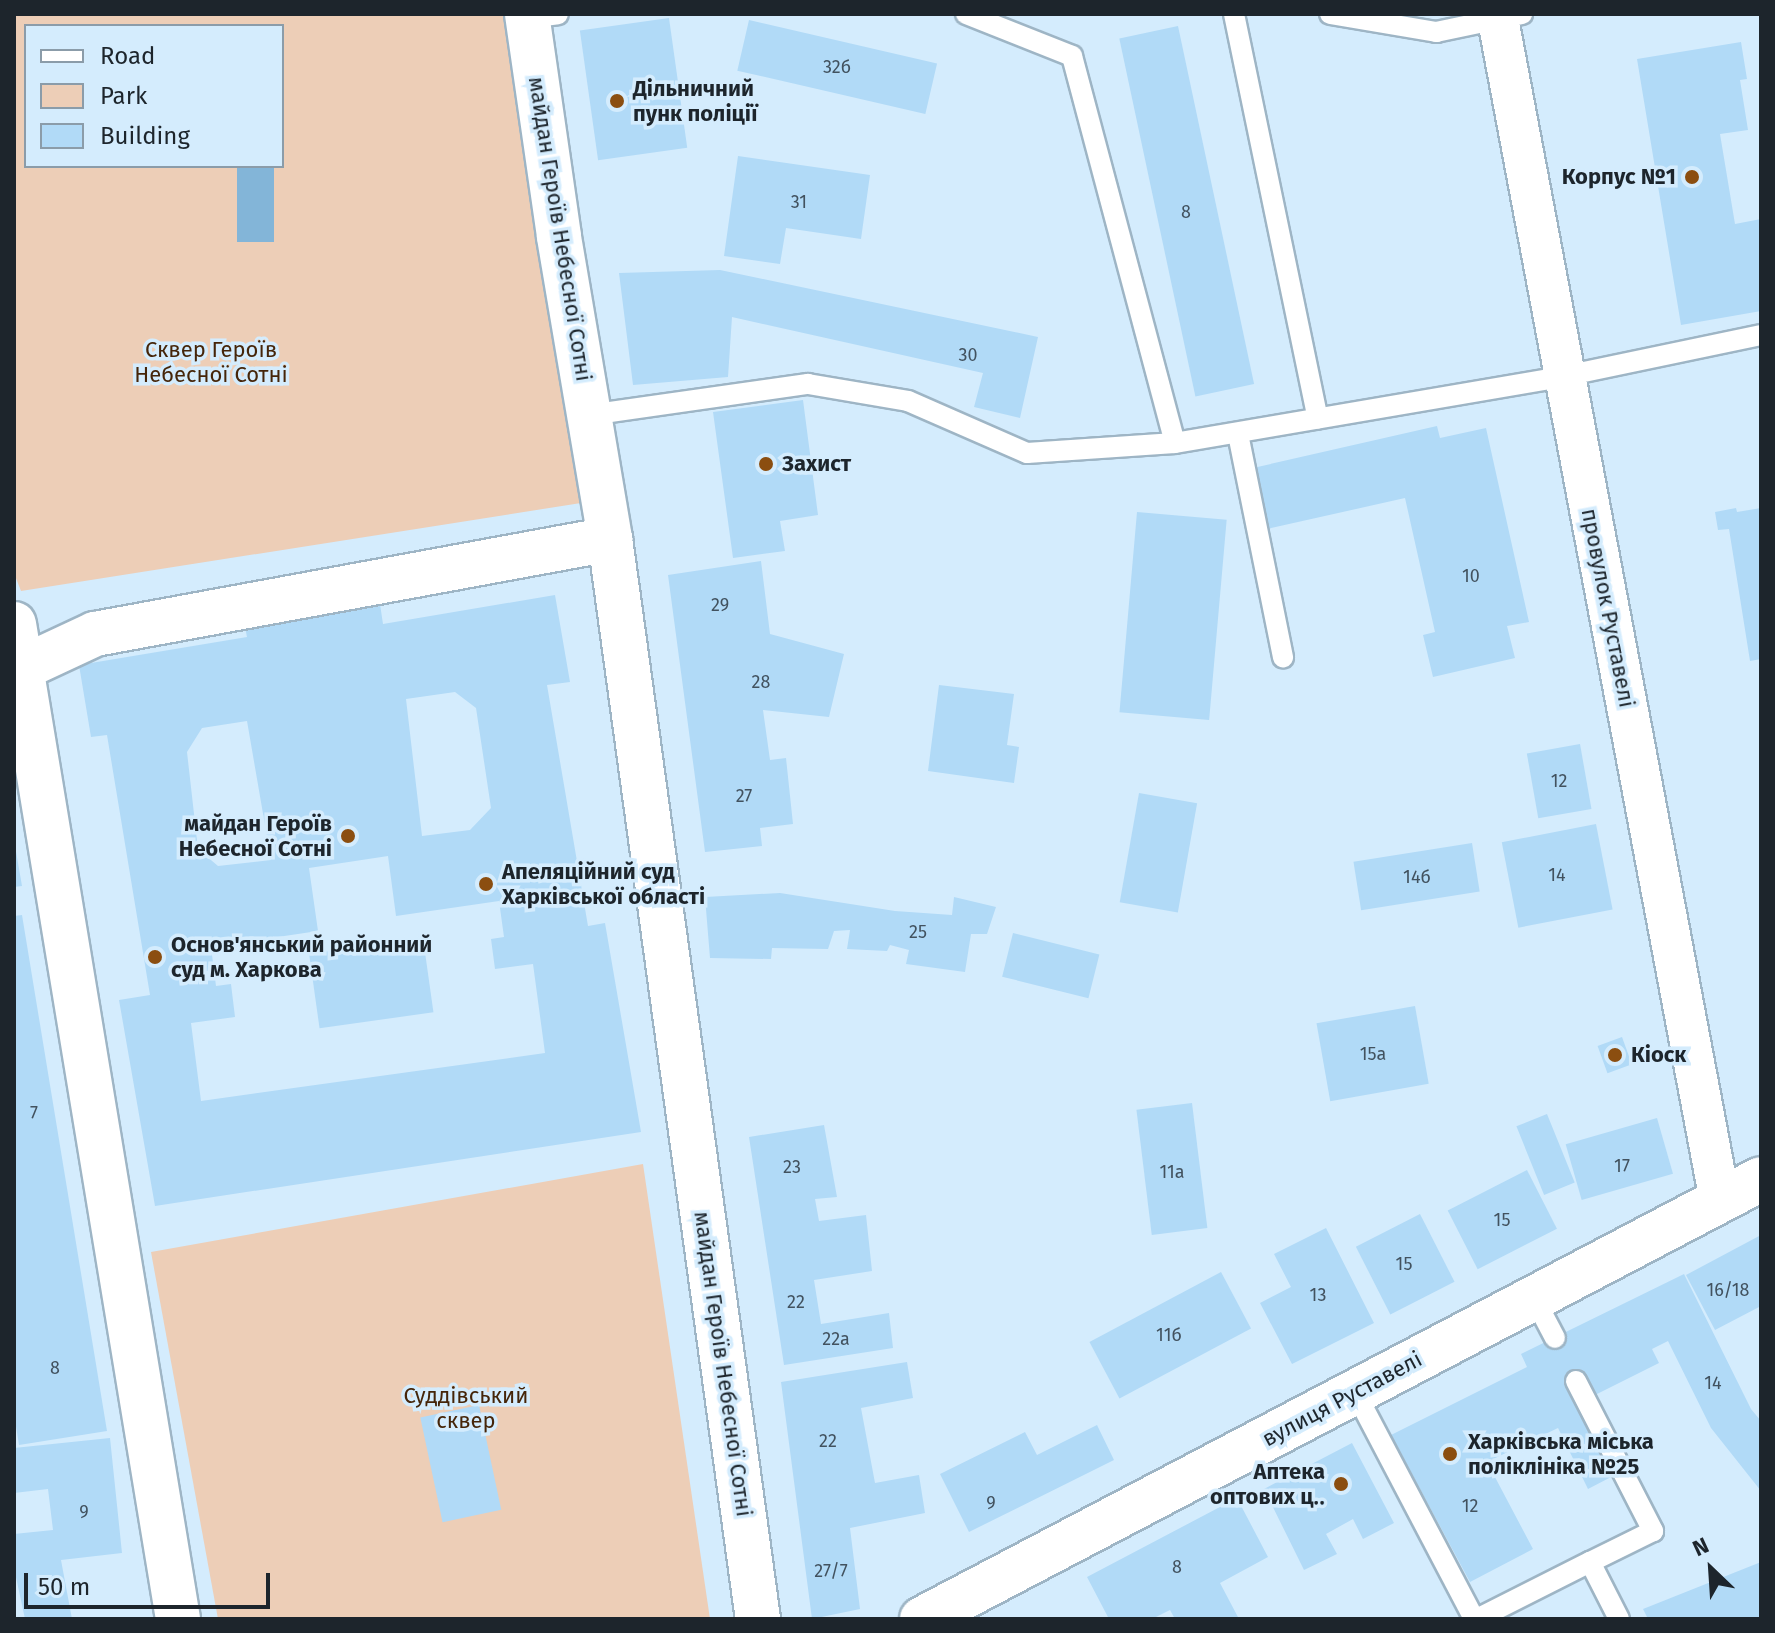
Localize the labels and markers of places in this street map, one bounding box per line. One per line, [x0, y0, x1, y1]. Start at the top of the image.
place label: Дільничний пунк поліції [633, 75, 757, 126]
marker: Дільничний пунк поліції [608, 92, 626, 110]
place label: Корпус №1 [1562, 164, 1676, 190]
marker: Корпус №1 [1683, 168, 1701, 186]
place label: Захист [782, 451, 851, 477]
marker: Захист [757, 455, 775, 473]
place label: майдан Героїв Небесної Сотні [179, 810, 332, 862]
marker: майдан Героїв Небесної Сотні [339, 827, 357, 845]
place label: Апеляційний суд Харківської області [502, 858, 705, 910]
marker: Апеляційний суд Харківської області [477, 875, 495, 893]
place label: Основ'янський районний суд м. Харкова [171, 931, 432, 982]
marker: Основ'янський районний суд м. Харкова [146, 948, 164, 966]
place label: Кіоск [1631, 1042, 1686, 1068]
marker: Кіоск [1606, 1046, 1624, 1064]
place label: Харківська міська поліклініка №25 [1468, 1428, 1654, 1480]
marker: Харківська міська поліклініка №25 [1439, 1443, 1461, 1465]
place label: Аптека оптових ц‥ [1210, 1458, 1325, 1510]
marker: Аптека оптових ц‥ [1332, 1475, 1350, 1493]

